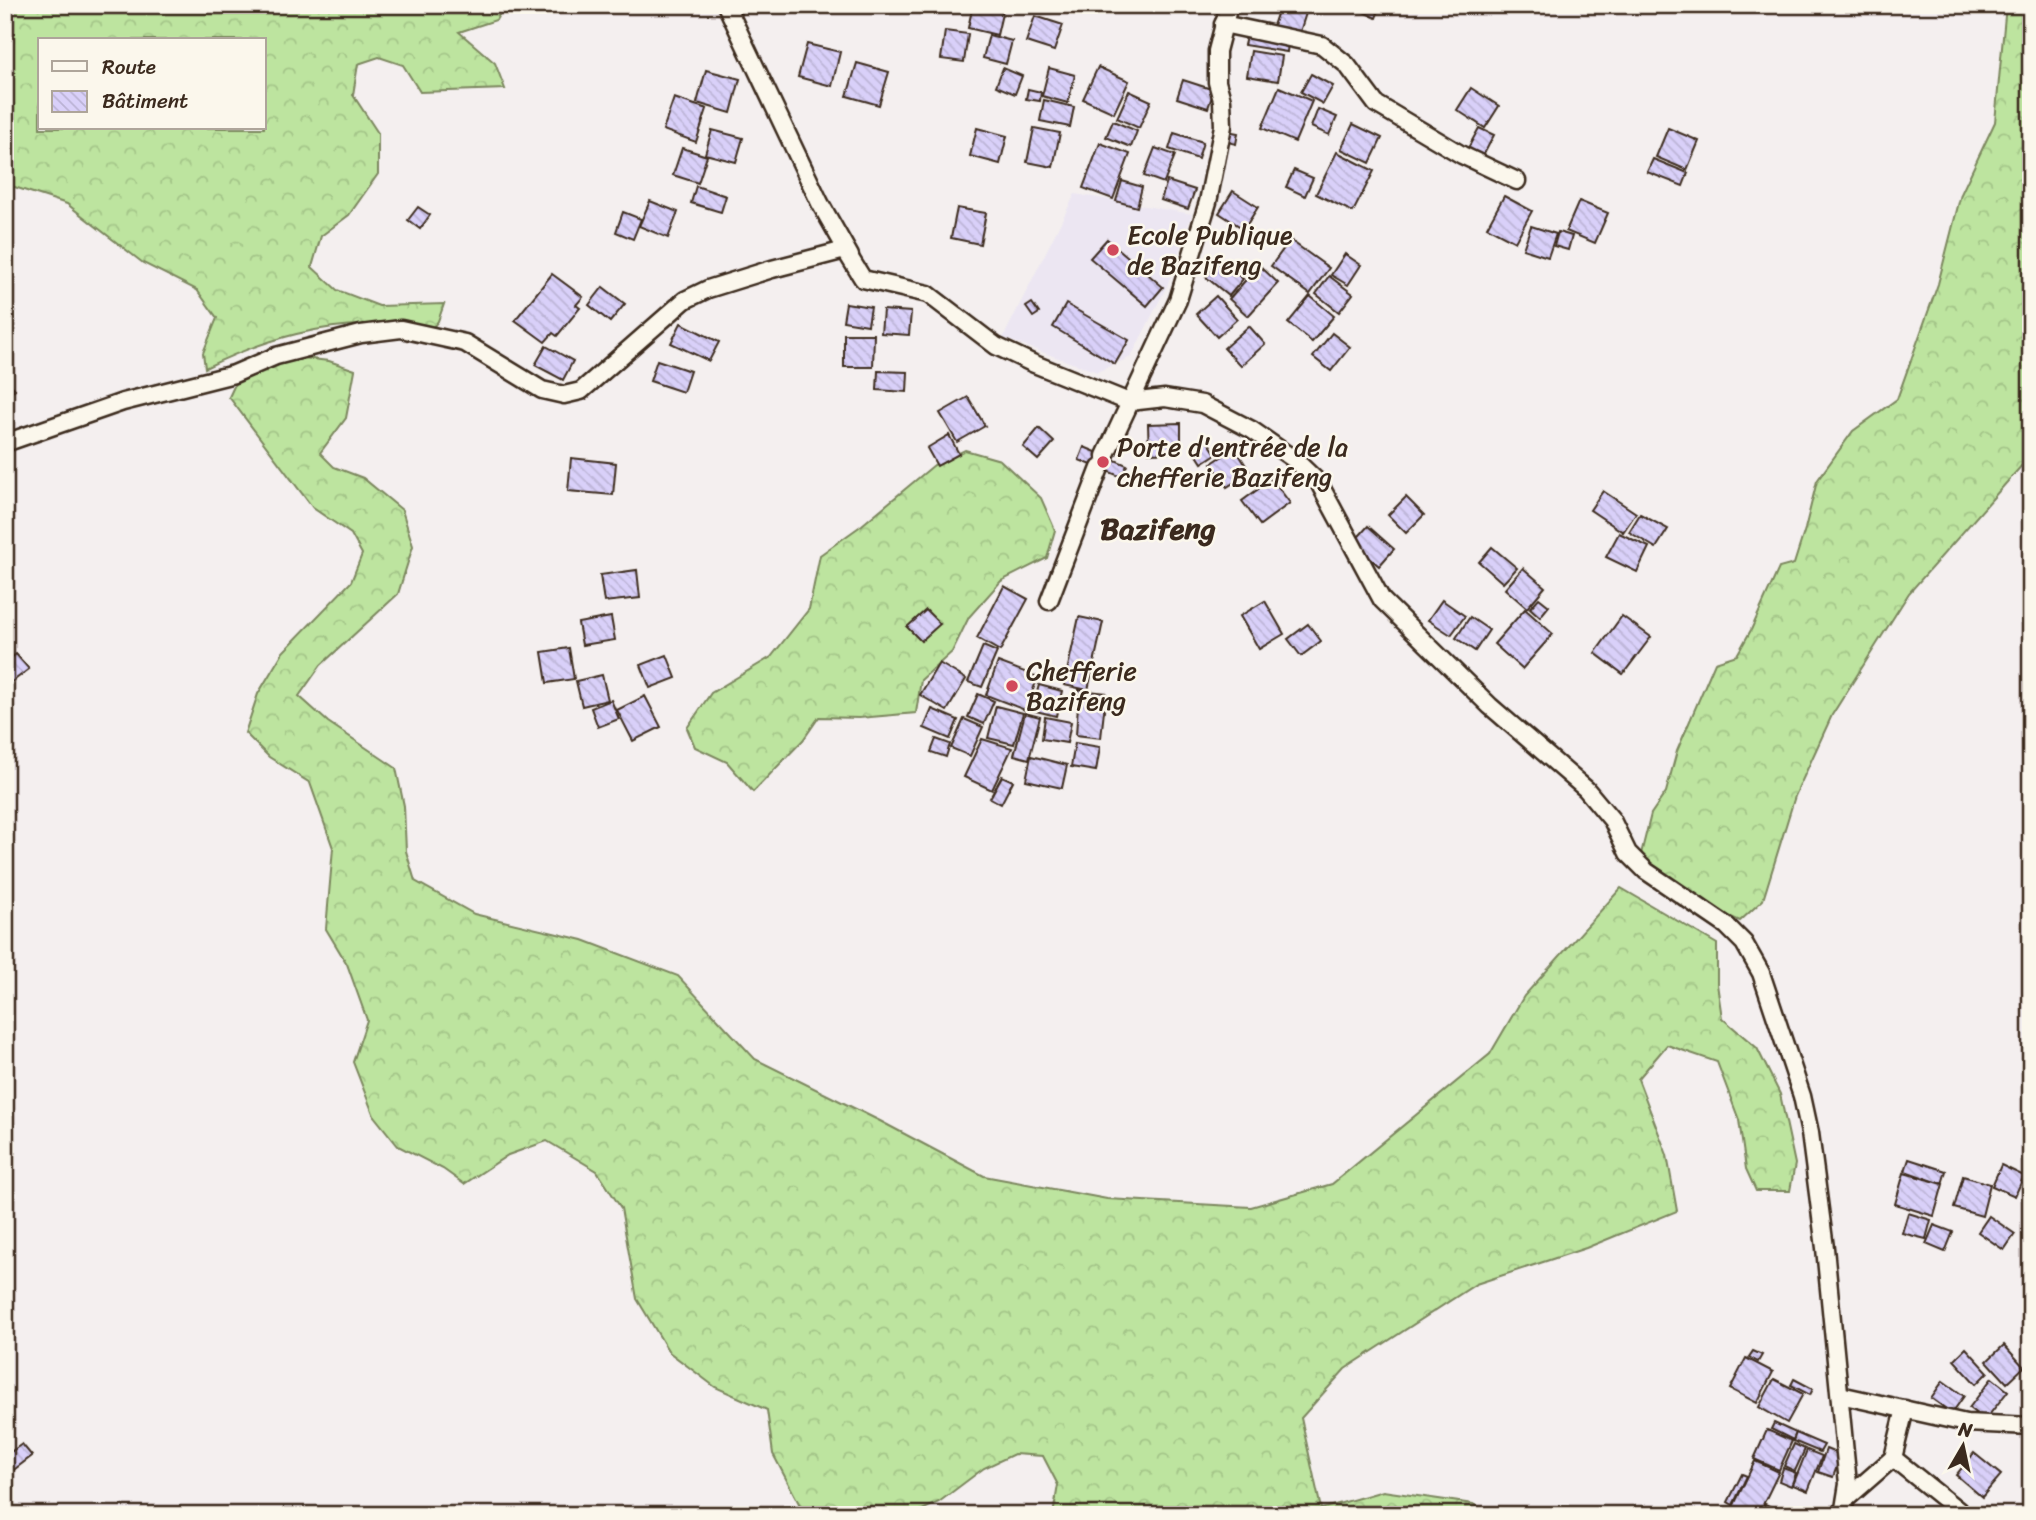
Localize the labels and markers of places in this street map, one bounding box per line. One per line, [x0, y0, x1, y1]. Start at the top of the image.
place label: Ecole Publique de Bazifeng [1127, 212, 1293, 288]
marker: Ecole Publique de Bazifeng [1105, 242, 1121, 258]
place label: Porte d'entrée de la chefferie Bazifeng [1117, 424, 1348, 500]
marker: Porte d'entrée de la chefferie Bazifeng [1095, 454, 1111, 470]
place label: Chefferie Bazifeng [1026, 648, 1137, 724]
marker: Chefferie Bazifeng [1004, 678, 1020, 694]

